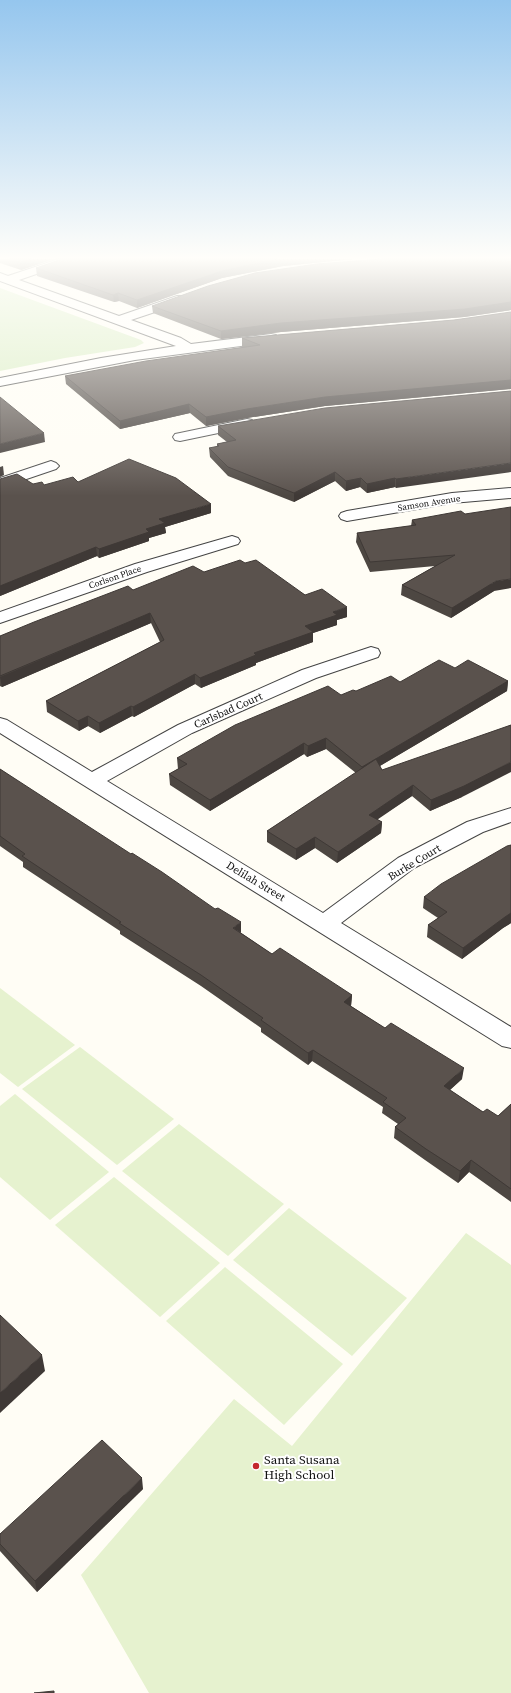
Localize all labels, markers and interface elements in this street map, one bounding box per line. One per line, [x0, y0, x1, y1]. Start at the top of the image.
street label: Samson Avenue [397, 492, 462, 514]
street label: Corlson Place [87, 562, 143, 592]
street label: Carlsbad Court [192, 689, 265, 732]
street label: Burke Court [385, 841, 444, 884]
street label: Delilah Street [223, 858, 288, 905]
place label: Santa Susana High School [264, 1451, 340, 1483]
marker: Santa Susana High School [251, 1461, 261, 1471]

